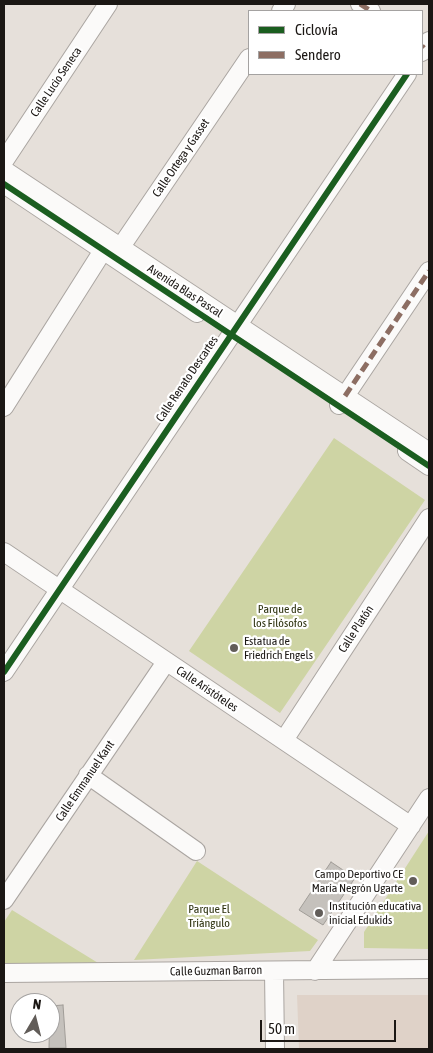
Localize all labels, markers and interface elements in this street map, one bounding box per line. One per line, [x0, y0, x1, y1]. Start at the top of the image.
legend [248, 10, 423, 75]
text: Ciclovía [295, 21, 338, 38]
street label: Calle Lucio Seneca [27, 44, 85, 120]
text: Sendero [295, 46, 341, 63]
street label: Calle Ortega y Gasset [149, 116, 213, 200]
street label: Avenida Blas Pascal [145, 261, 225, 321]
street label: Calle Renato Descartes [153, 333, 221, 425]
park label: Parque de los Filósofos [253, 602, 307, 630]
street label: Calle Platón [335, 603, 377, 655]
place label: Estatua de Friedrich Engels [244, 634, 313, 662]
marker: Estatua de Friedrich Engels [228, 642, 240, 654]
street label: Calle Aristóteles [173, 663, 241, 715]
street label: Calle Emmanuel Kant [53, 738, 117, 824]
place label: Campo Deportivo CE María Negrón Ugarte [312, 867, 403, 895]
marker: Campo Deportivo CE María Negrón Ugarte [407, 875, 419, 887]
place label: Institución educativa inicial Edukids [329, 899, 421, 927]
park label: Parque El Triángulo [188, 902, 230, 930]
marker: Institución educativa inicial Edukids [313, 907, 325, 919]
street label: Calle Guzman Barron [170, 963, 262, 979]
north arrow [10, 993, 60, 1043]
text: N [32, 996, 42, 1013]
scale bar [263, 1010, 399, 1042]
text: 50 m [268, 1020, 295, 1037]

